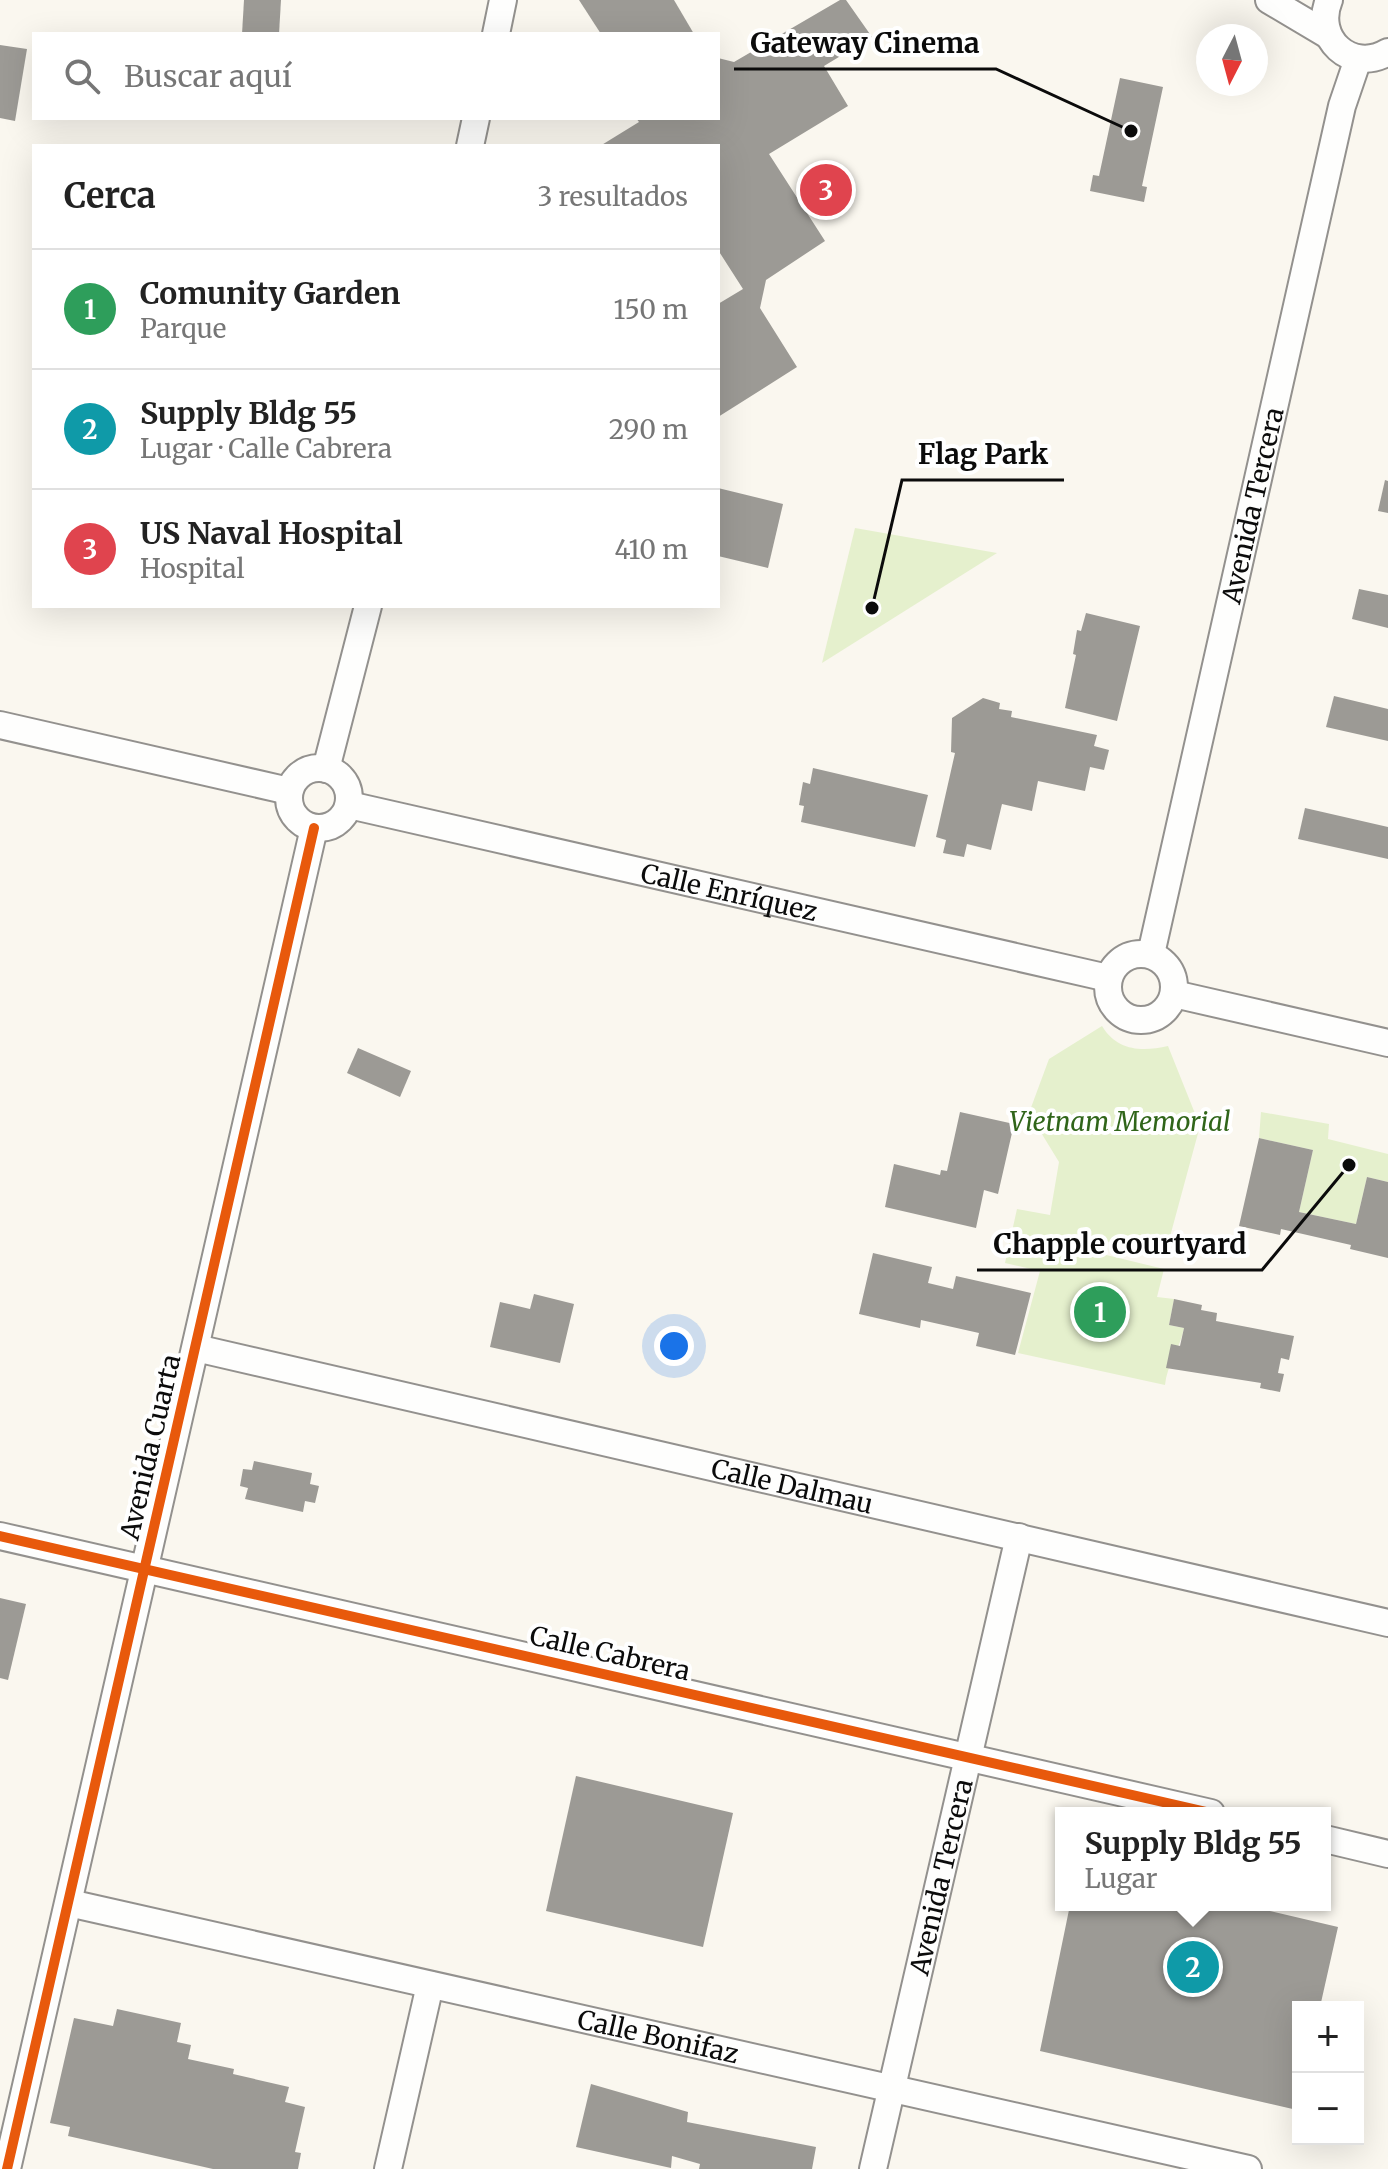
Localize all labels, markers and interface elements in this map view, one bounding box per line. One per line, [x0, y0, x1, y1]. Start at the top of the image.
callout: Gateway Cinema [734, 17, 996, 69]
north arrow [1196, 24, 1268, 96]
text: Gateway Cinema [750, 25, 980, 61]
search box [32, 32, 720, 120]
icon: search [60, 54, 104, 98]
text: Buscar aquí [124, 57, 292, 95]
pin: 3 [800, 160, 852, 220]
text: Cerca [64, 175, 156, 217]
text: 3 resultados [537, 180, 688, 213]
text: Comunity Garden [140, 274, 400, 312]
text: 1 [84, 293, 96, 326]
text: 150 m [614, 293, 688, 326]
text: Parque [140, 312, 226, 345]
text: Supply Bldg 55 [140, 394, 357, 432]
street label: Avenida Tercera [1214, 404, 1290, 607]
text: 2 [82, 413, 98, 446]
text: 290 m [609, 413, 688, 446]
callout: Flag Park [902, 428, 1064, 480]
text: Lugar · Calle Cabrera [140, 432, 392, 465]
text: Flag Park [918, 436, 1049, 472]
text: US Naval Hospital [140, 514, 403, 552]
text: 3 [83, 533, 97, 566]
text: 410 m [614, 533, 688, 566]
text: Hospital [140, 552, 245, 585]
street label: Calle Enríquez [638, 856, 821, 928]
park label: Vietnam Memorial [1009, 1105, 1231, 1138]
callout: Chapple courtyard [977, 1218, 1262, 1270]
text: Chapple courtyard [993, 1226, 1247, 1262]
pin: 1 [1074, 1282, 1126, 1342]
your location [654, 1326, 694, 1366]
street label: Avenida Cuarta [112, 1351, 187, 1544]
street label: Calle Dalmau [708, 1451, 876, 1520]
street label: Calle Cabrera [527, 1619, 693, 1687]
street label: Avenida Tercera [902, 1775, 979, 1979]
popup [1055, 1807, 1331, 1911]
text: Supply Bldg 55 [1085, 1824, 1301, 1862]
text: Lugar [1085, 1862, 1158, 1895]
pin: 2 [1167, 1937, 1219, 1997]
map controls [1292, 2001, 1364, 2145]
button: + [1292, 2001, 1364, 2073]
street label: Calle Bonifaz [575, 2002, 742, 2070]
button: − [1292, 2073, 1364, 2145]

